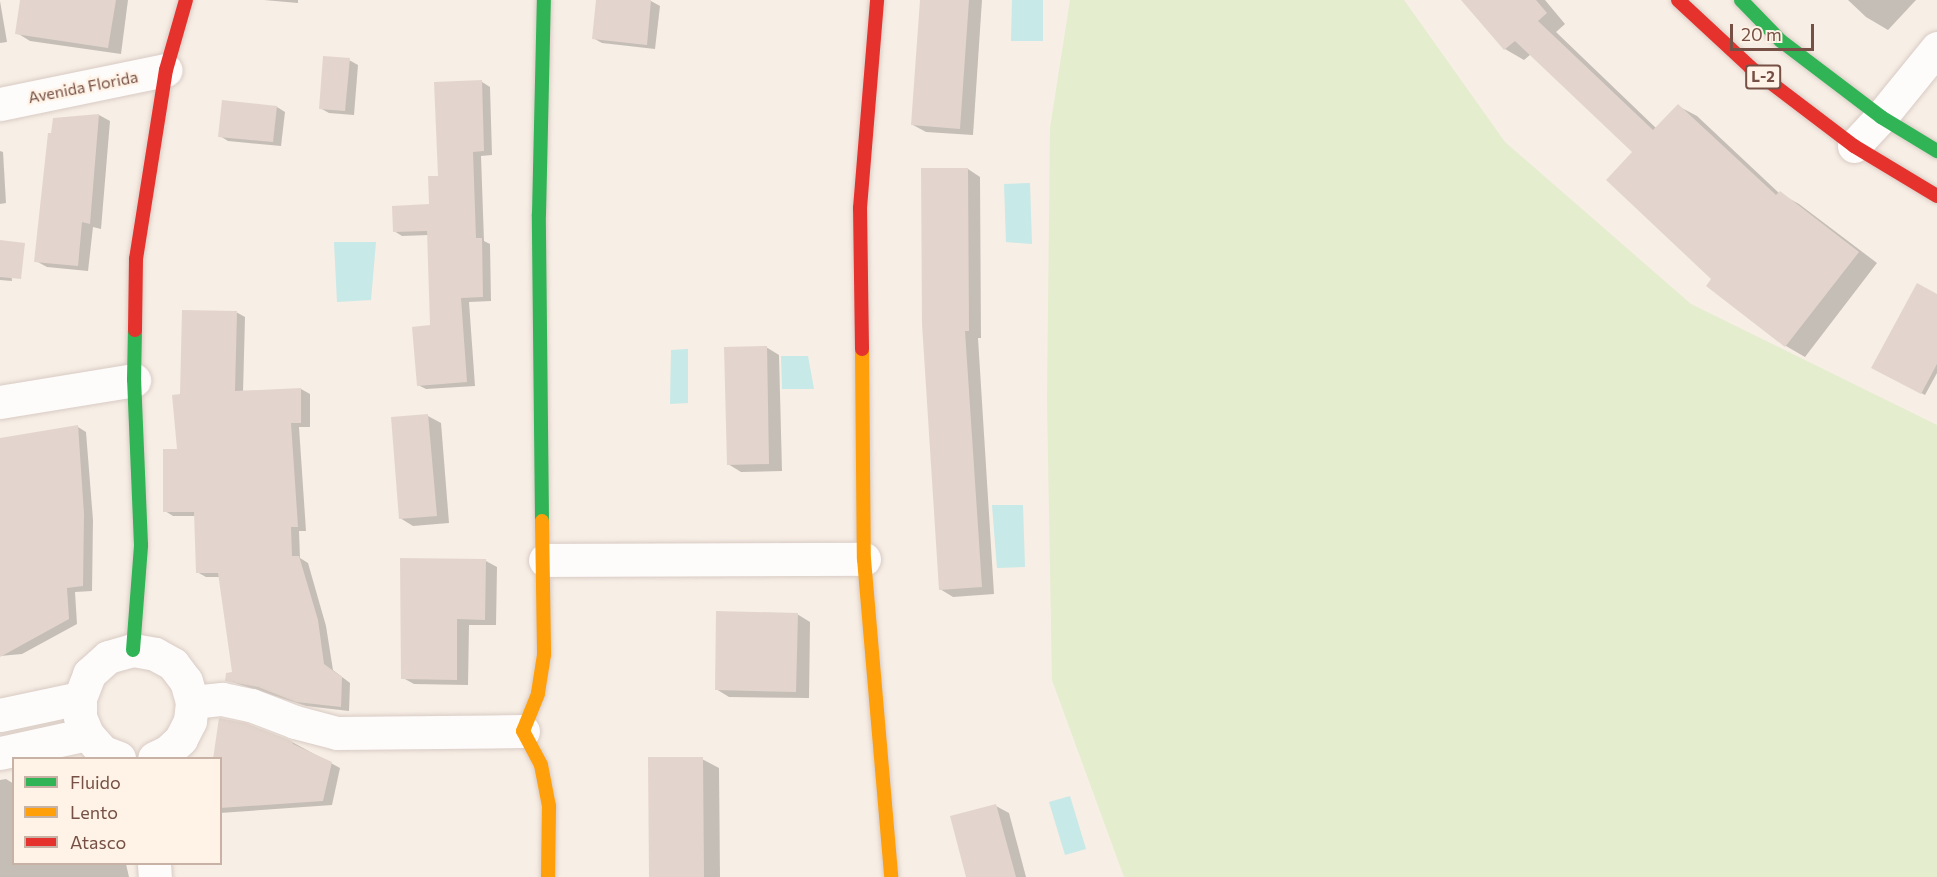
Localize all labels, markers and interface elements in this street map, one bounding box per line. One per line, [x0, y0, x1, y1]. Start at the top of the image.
scale bar [1733, 12, 1817, 50]
text: 20 m [1741, 23, 1782, 45]
road number: L-2 [1745, 65, 1781, 89]
street label: Avenida Florida [26, 67, 140, 107]
legend [12, 757, 222, 865]
text: Fluido [70, 771, 121, 793]
text: Lento [70, 801, 118, 823]
text: Atasco [70, 831, 126, 853]

